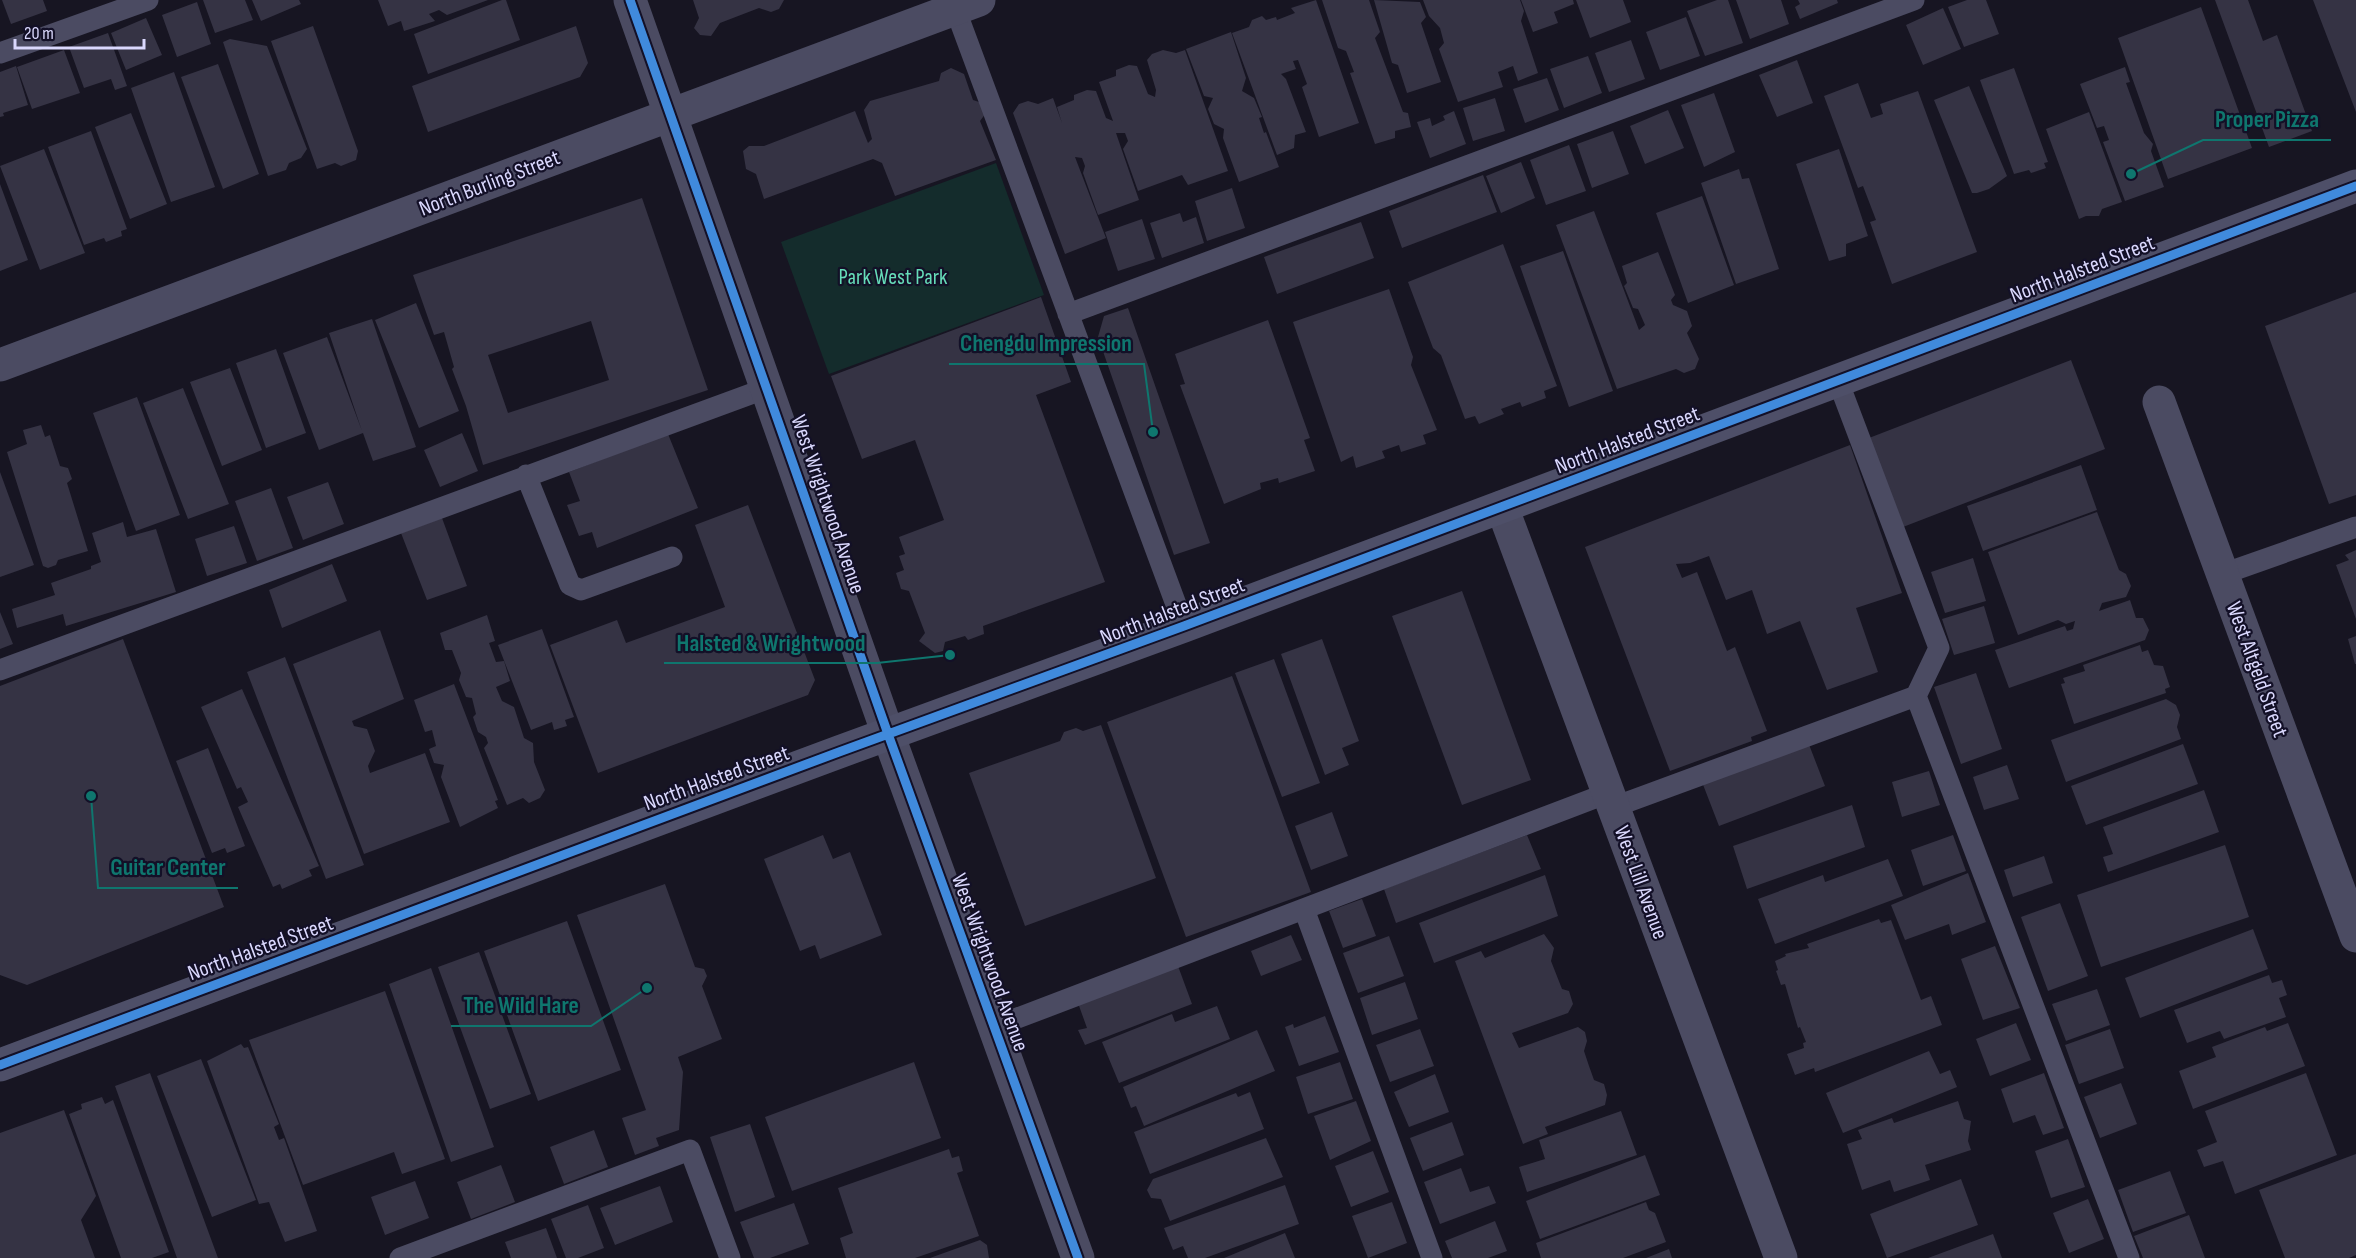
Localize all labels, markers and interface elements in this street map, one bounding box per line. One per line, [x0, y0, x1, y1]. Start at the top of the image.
scale bar [15, 12, 144, 50]
text: 20 m [24, 23, 54, 44]
callout: Proper Pizza [2203, 98, 2331, 140]
text: Proper Pizza [2215, 105, 2319, 134]
street label: North Burling Street [415, 144, 564, 223]
street label: North Halsted Street [2006, 229, 2159, 309]
park label: Park West Park [839, 264, 948, 291]
callout: Chengdu Impression [949, 322, 1144, 364]
text: Chengdu Impression [960, 329, 1132, 358]
street label: North Halsted Street [1551, 400, 1704, 480]
street label: West Wrightwood Avenue [784, 411, 871, 598]
street label: North Halsted Street [1096, 571, 1249, 651]
street label: West Altgeld Street [2220, 598, 2294, 741]
callout: Halsted & Wrightwood [664, 621, 877, 663]
text: Halsted & Wrightwood [677, 629, 865, 658]
street label: North Halsted Street [640, 740, 793, 817]
street label: West Lill Avenue [1608, 822, 1674, 943]
callout: Guitar Center [98, 846, 238, 888]
text: Guitar Center [110, 853, 226, 882]
street label: West Wrightwood Avenue [945, 870, 1034, 1055]
street label: North Halsted Street [184, 910, 337, 987]
callout: The Wild Hare [451, 984, 591, 1026]
text: The Wild Hare [463, 991, 579, 1020]

